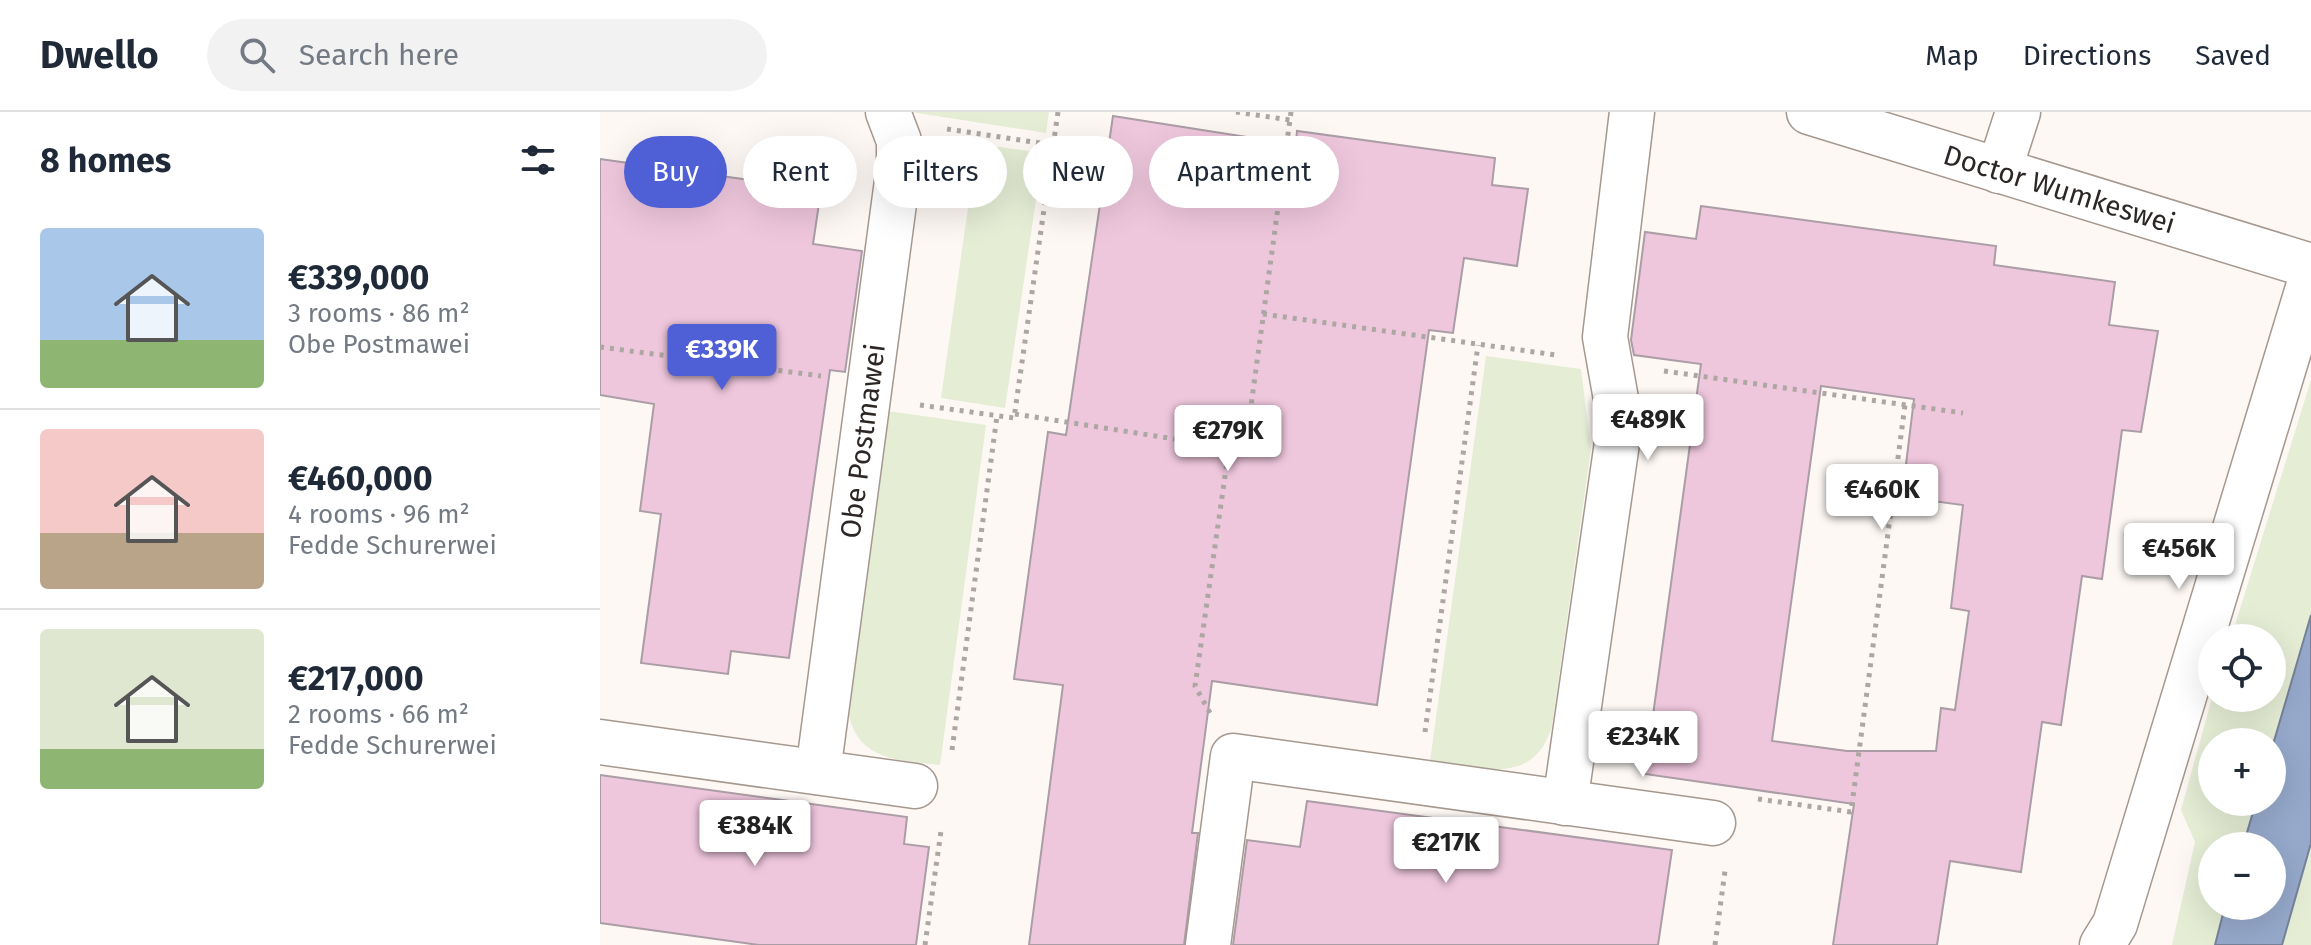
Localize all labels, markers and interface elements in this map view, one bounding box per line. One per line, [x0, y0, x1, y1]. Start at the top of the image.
search box [207, 19, 767, 91]
text: Dwello [40, 32, 159, 78]
icon: search [235, 33, 279, 77]
text: Search here [299, 37, 459, 73]
text: Map [1925, 39, 1979, 72]
text: Directions [2023, 39, 2151, 72]
text: Saved [2195, 39, 2271, 72]
chip: Buy [624, 136, 727, 208]
chip: Rent [743, 136, 857, 208]
chip: Filters [873, 136, 1007, 208]
chip: New [1023, 136, 1133, 208]
chip: Apartment [1149, 136, 1339, 208]
icon: filters [516, 138, 560, 182]
street label: Doctor Wumkeswei [1940, 138, 2179, 240]
text: 8 homes [40, 140, 171, 181]
text: €339,000 [288, 257, 429, 298]
icon: home [104, 260, 200, 356]
text: 3 rooms · 86 m² [288, 298, 470, 329]
pin: €339K [666, 324, 778, 392]
text: Obe Postmawei [288, 329, 470, 360]
text: €339K [685, 334, 759, 365]
street label: Obe Postmawei [833, 342, 892, 540]
pin: €489K [1592, 394, 1704, 462]
text: €489K [1611, 404, 1685, 435]
pin: €279K [1172, 405, 1284, 473]
text: €279K [1192, 415, 1264, 446]
text: €460,000 [288, 458, 433, 499]
icon: home [104, 461, 200, 557]
pin: €460K [1826, 464, 1938, 532]
text: €460K [1844, 474, 1920, 505]
text: 4 rooms · 96 m² [288, 499, 470, 530]
pin: €456K [2123, 523, 2235, 591]
text: Fedde Schurerwei [288, 530, 497, 561]
text: €456K [2142, 533, 2216, 564]
map controls [2198, 624, 2286, 920]
button: locate [2198, 624, 2286, 712]
text: €217,000 [288, 658, 424, 699]
icon: home [104, 661, 200, 757]
text: 2 rooms · 66 m² [288, 699, 469, 730]
pin: €234K [1587, 711, 1699, 779]
text: €234K [1606, 721, 1680, 752]
button: + [2198, 728, 2286, 816]
text: Fedde Schurerwei [288, 730, 497, 761]
pin: €384K [699, 800, 811, 868]
text: €384K [717, 810, 793, 841]
pin: €217K [1390, 817, 1502, 885]
text: €217K [1412, 827, 1480, 858]
button: − [2198, 832, 2286, 920]

